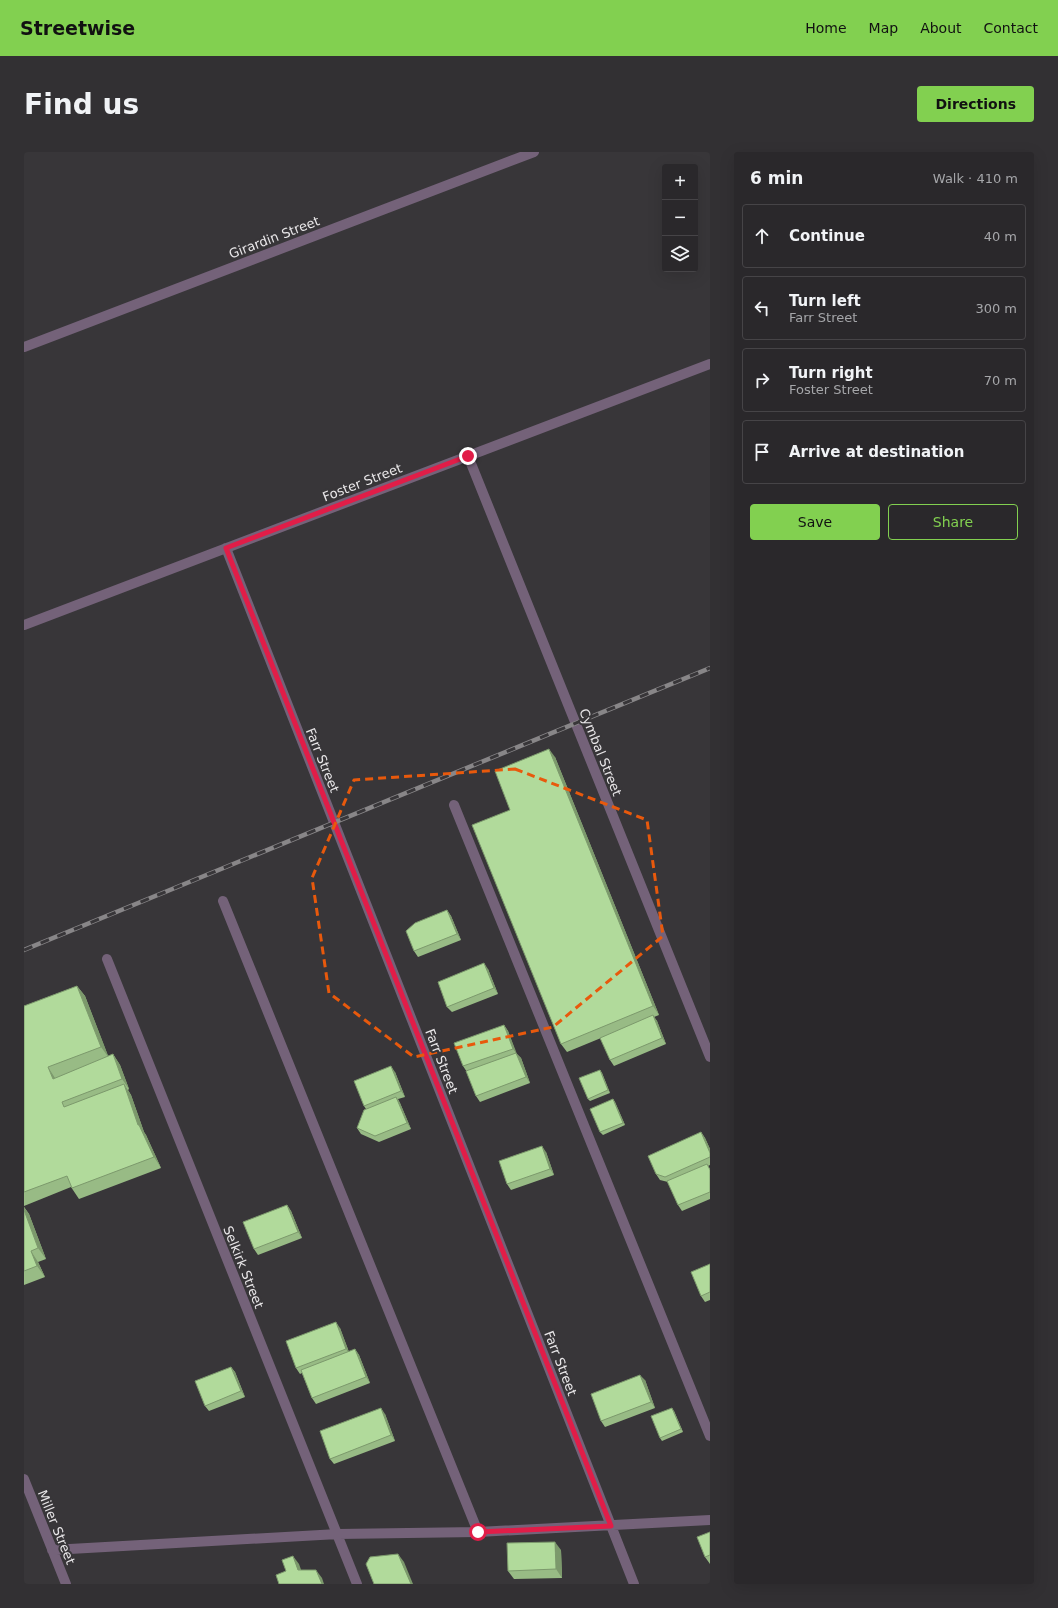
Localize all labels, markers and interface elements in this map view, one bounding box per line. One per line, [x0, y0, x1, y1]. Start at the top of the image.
text: Streetwise [20, 17, 135, 39]
text: Home [805, 20, 847, 36]
text: Map [869, 20, 898, 36]
text: About [920, 20, 962, 36]
text: Contact [984, 20, 1038, 36]
button: Directions [917, 86, 1034, 122]
text: Find us [24, 88, 139, 121]
map controls [662, 164, 698, 272]
button: + [662, 164, 698, 200]
text: 6 min [750, 168, 803, 188]
text: Walk · 410 m [933, 171, 1018, 186]
button: − [662, 200, 698, 236]
street label: Girardin Street [227, 213, 322, 262]
icon: ahead [751, 225, 773, 247]
text: Continue [789, 227, 865, 245]
text: 40 m [984, 229, 1017, 244]
button: layers [662, 236, 698, 272]
text: Turn left [789, 292, 861, 310]
icon: left [751, 297, 773, 319]
text: 300 m [975, 301, 1017, 316]
text: Farr Street [789, 310, 857, 325]
text: Turn right [789, 364, 873, 382]
icon: right [751, 369, 773, 391]
text: 70 m [984, 373, 1017, 388]
text: Foster Street [789, 382, 873, 397]
icon: arrive [751, 441, 773, 463]
text: Arrive at destination [789, 443, 964, 461]
route end [459, 447, 477, 465]
street label: Foster Street [320, 460, 404, 504]
button: Save [750, 504, 880, 540]
button: Share [888, 504, 1018, 540]
street label: Cymbal Street [576, 706, 625, 798]
street label: Farr Street [303, 726, 342, 795]
street label: Farr Street [422, 1027, 461, 1096]
street label: Selkirk Street [220, 1224, 267, 1311]
street label: Farr Street [541, 1329, 580, 1398]
street label: Miller Street [35, 1488, 78, 1567]
route start [469, 1523, 487, 1541]

